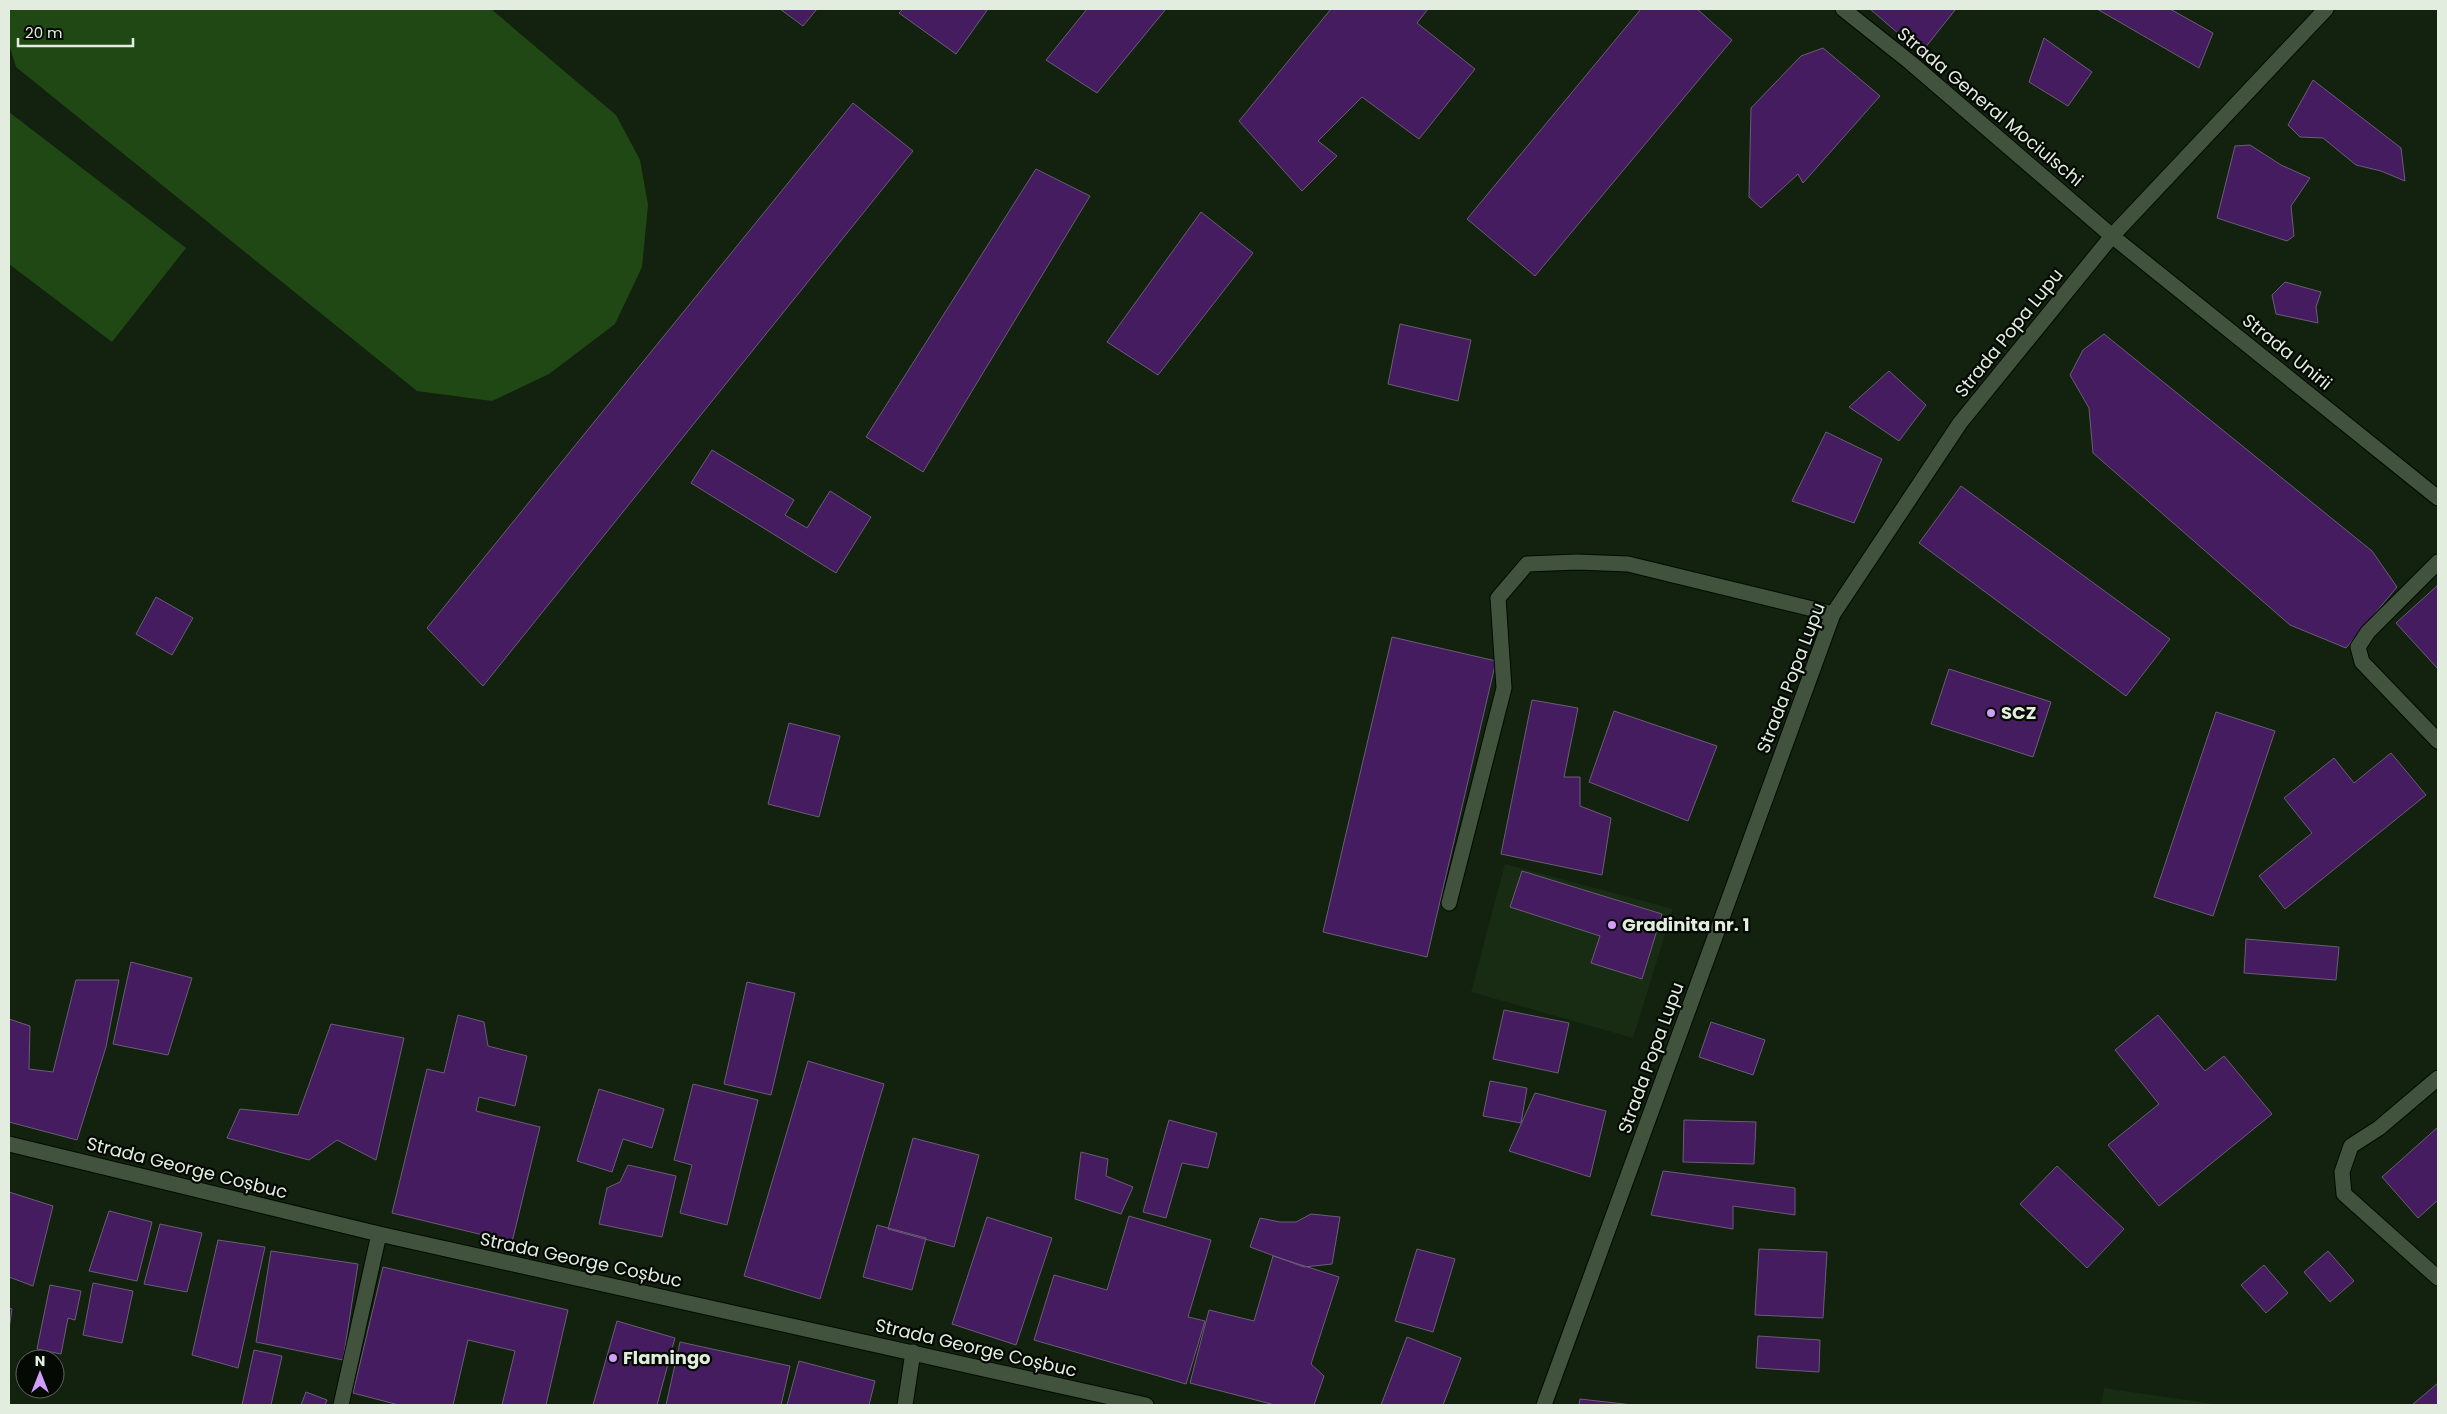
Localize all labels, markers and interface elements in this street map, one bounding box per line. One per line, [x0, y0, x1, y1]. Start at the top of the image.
scale bar [18, 15, 132, 47]
street label: Strada General Mociulschi [1892, 21, 2089, 192]
text: 20 m [25, 22, 63, 43]
street label: Strada Popa Lupu [1949, 263, 2068, 402]
street label: Strada Unirii [2237, 308, 2337, 396]
street label: Strada Popa Lupu [1750, 599, 1831, 757]
place label: SCZ [2001, 700, 2037, 725]
marker: SCZ [1985, 707, 1997, 719]
place label: Gradinita nr. 1 [1622, 912, 1749, 937]
marker: Gradinita nr. 1 [1606, 919, 1618, 931]
street label: Strada Popa Lupu [1612, 979, 1690, 1137]
street label: Strada George Coșbuc [84, 1130, 290, 1205]
street label: Strada George Coșbuc [478, 1226, 685, 1293]
street label: Strada George Coșbuc [873, 1312, 1079, 1383]
place label: Flamingo [623, 1345, 711, 1370]
north arrow [15, 1349, 65, 1399]
text: N [35, 1351, 45, 1371]
marker: Flamingo [607, 1352, 619, 1364]

